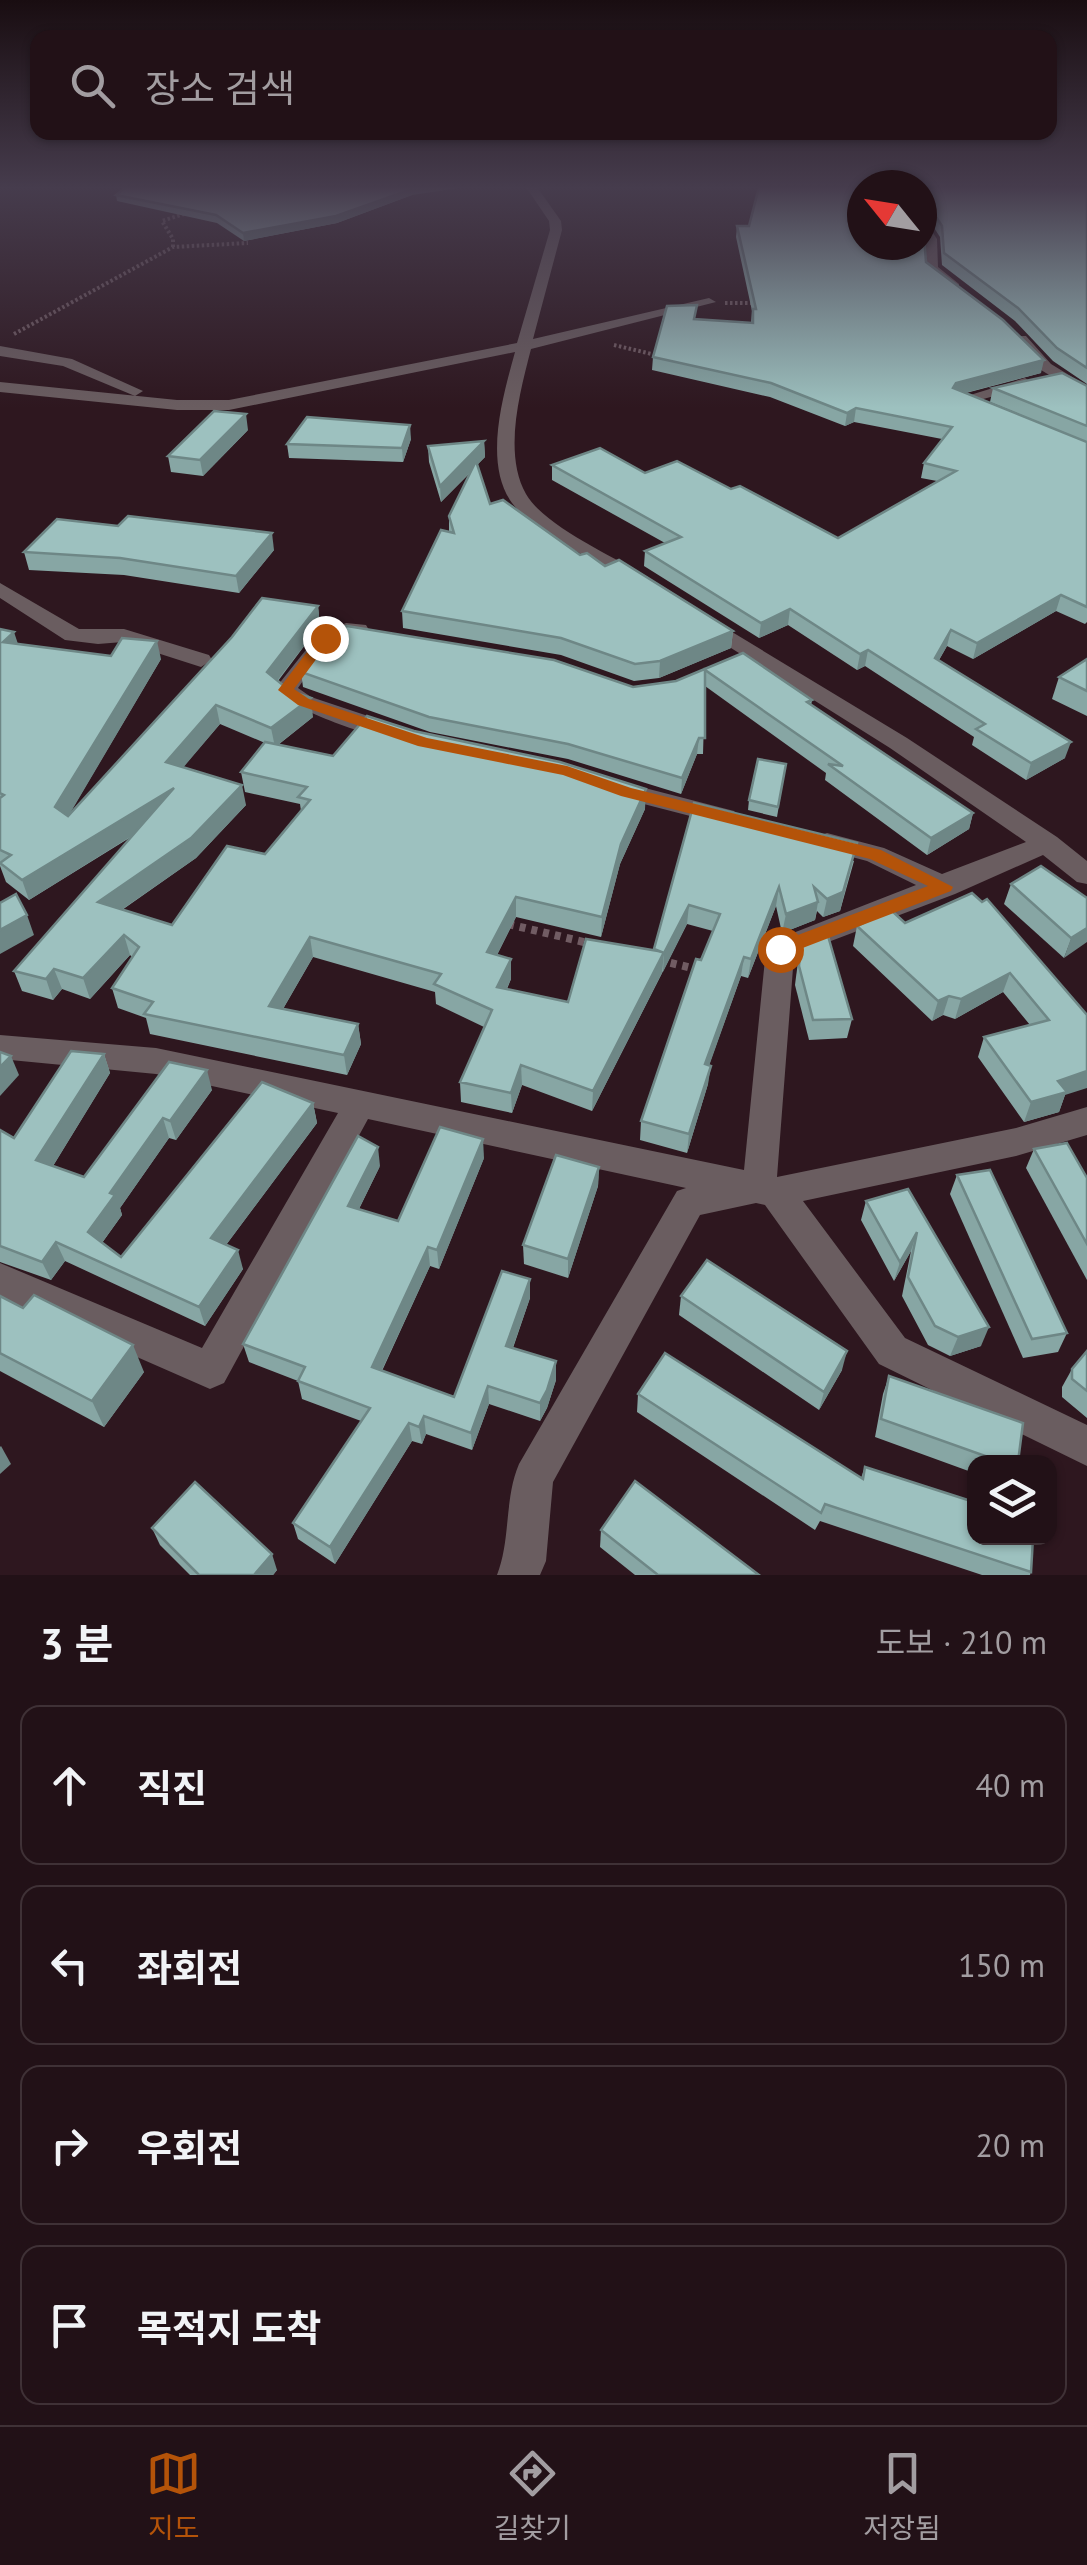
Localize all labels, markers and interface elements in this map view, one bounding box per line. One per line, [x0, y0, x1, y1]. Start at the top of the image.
search box [30, 30, 1057, 140]
icon: search [65, 58, 120, 113]
text: 장소 검색 [145, 63, 295, 112]
north arrow [847, 170, 937, 260]
route end [303, 616, 349, 662]
route start [758, 927, 804, 973]
map controls [967, 1455, 1057, 1545]
button: layers [967, 1455, 1057, 1545]
text: 3 분 [40, 1616, 113, 1671]
text: 도보 · 210 m [876, 1621, 1047, 1663]
icon: ahead [42, 1758, 97, 1813]
text: 직진 [137, 1763, 207, 1812]
text: 40 m [976, 1764, 1045, 1806]
icon: left [42, 1938, 97, 1993]
text: 좌회전 [137, 1943, 242, 1992]
text: 150 m [958, 1944, 1045, 1986]
icon: right [42, 2118, 97, 2173]
text: 우회전 [137, 2123, 242, 2172]
text: 20 m [976, 2124, 1045, 2166]
icon: arrive [42, 2298, 97, 2353]
text: 목적지 도착 [137, 2303, 321, 2352]
tab: 지도 [146, 2446, 201, 2546]
tab: 길찾기 [494, 2446, 571, 2546]
tab: 저장됨 [863, 2446, 941, 2546]

